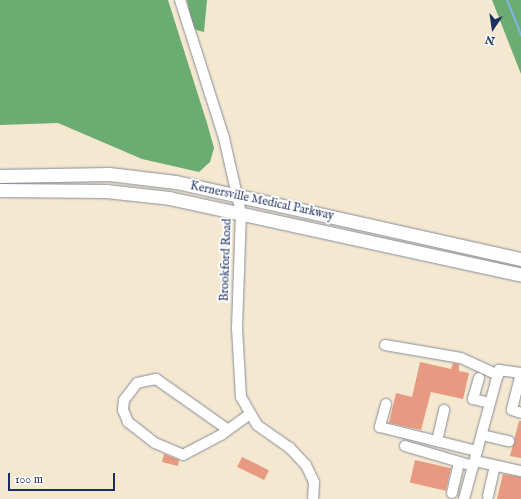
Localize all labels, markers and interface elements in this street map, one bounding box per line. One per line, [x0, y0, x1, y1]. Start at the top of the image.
north arrow [473, 8, 513, 48]
text: N [484, 32, 497, 48]
street label: Kernersville Medical Parkway [189, 179, 335, 223]
street label: Brookford Road [217, 218, 235, 302]
scale bar [10, 465, 117, 491]
text: 100 m [15, 472, 43, 487]

